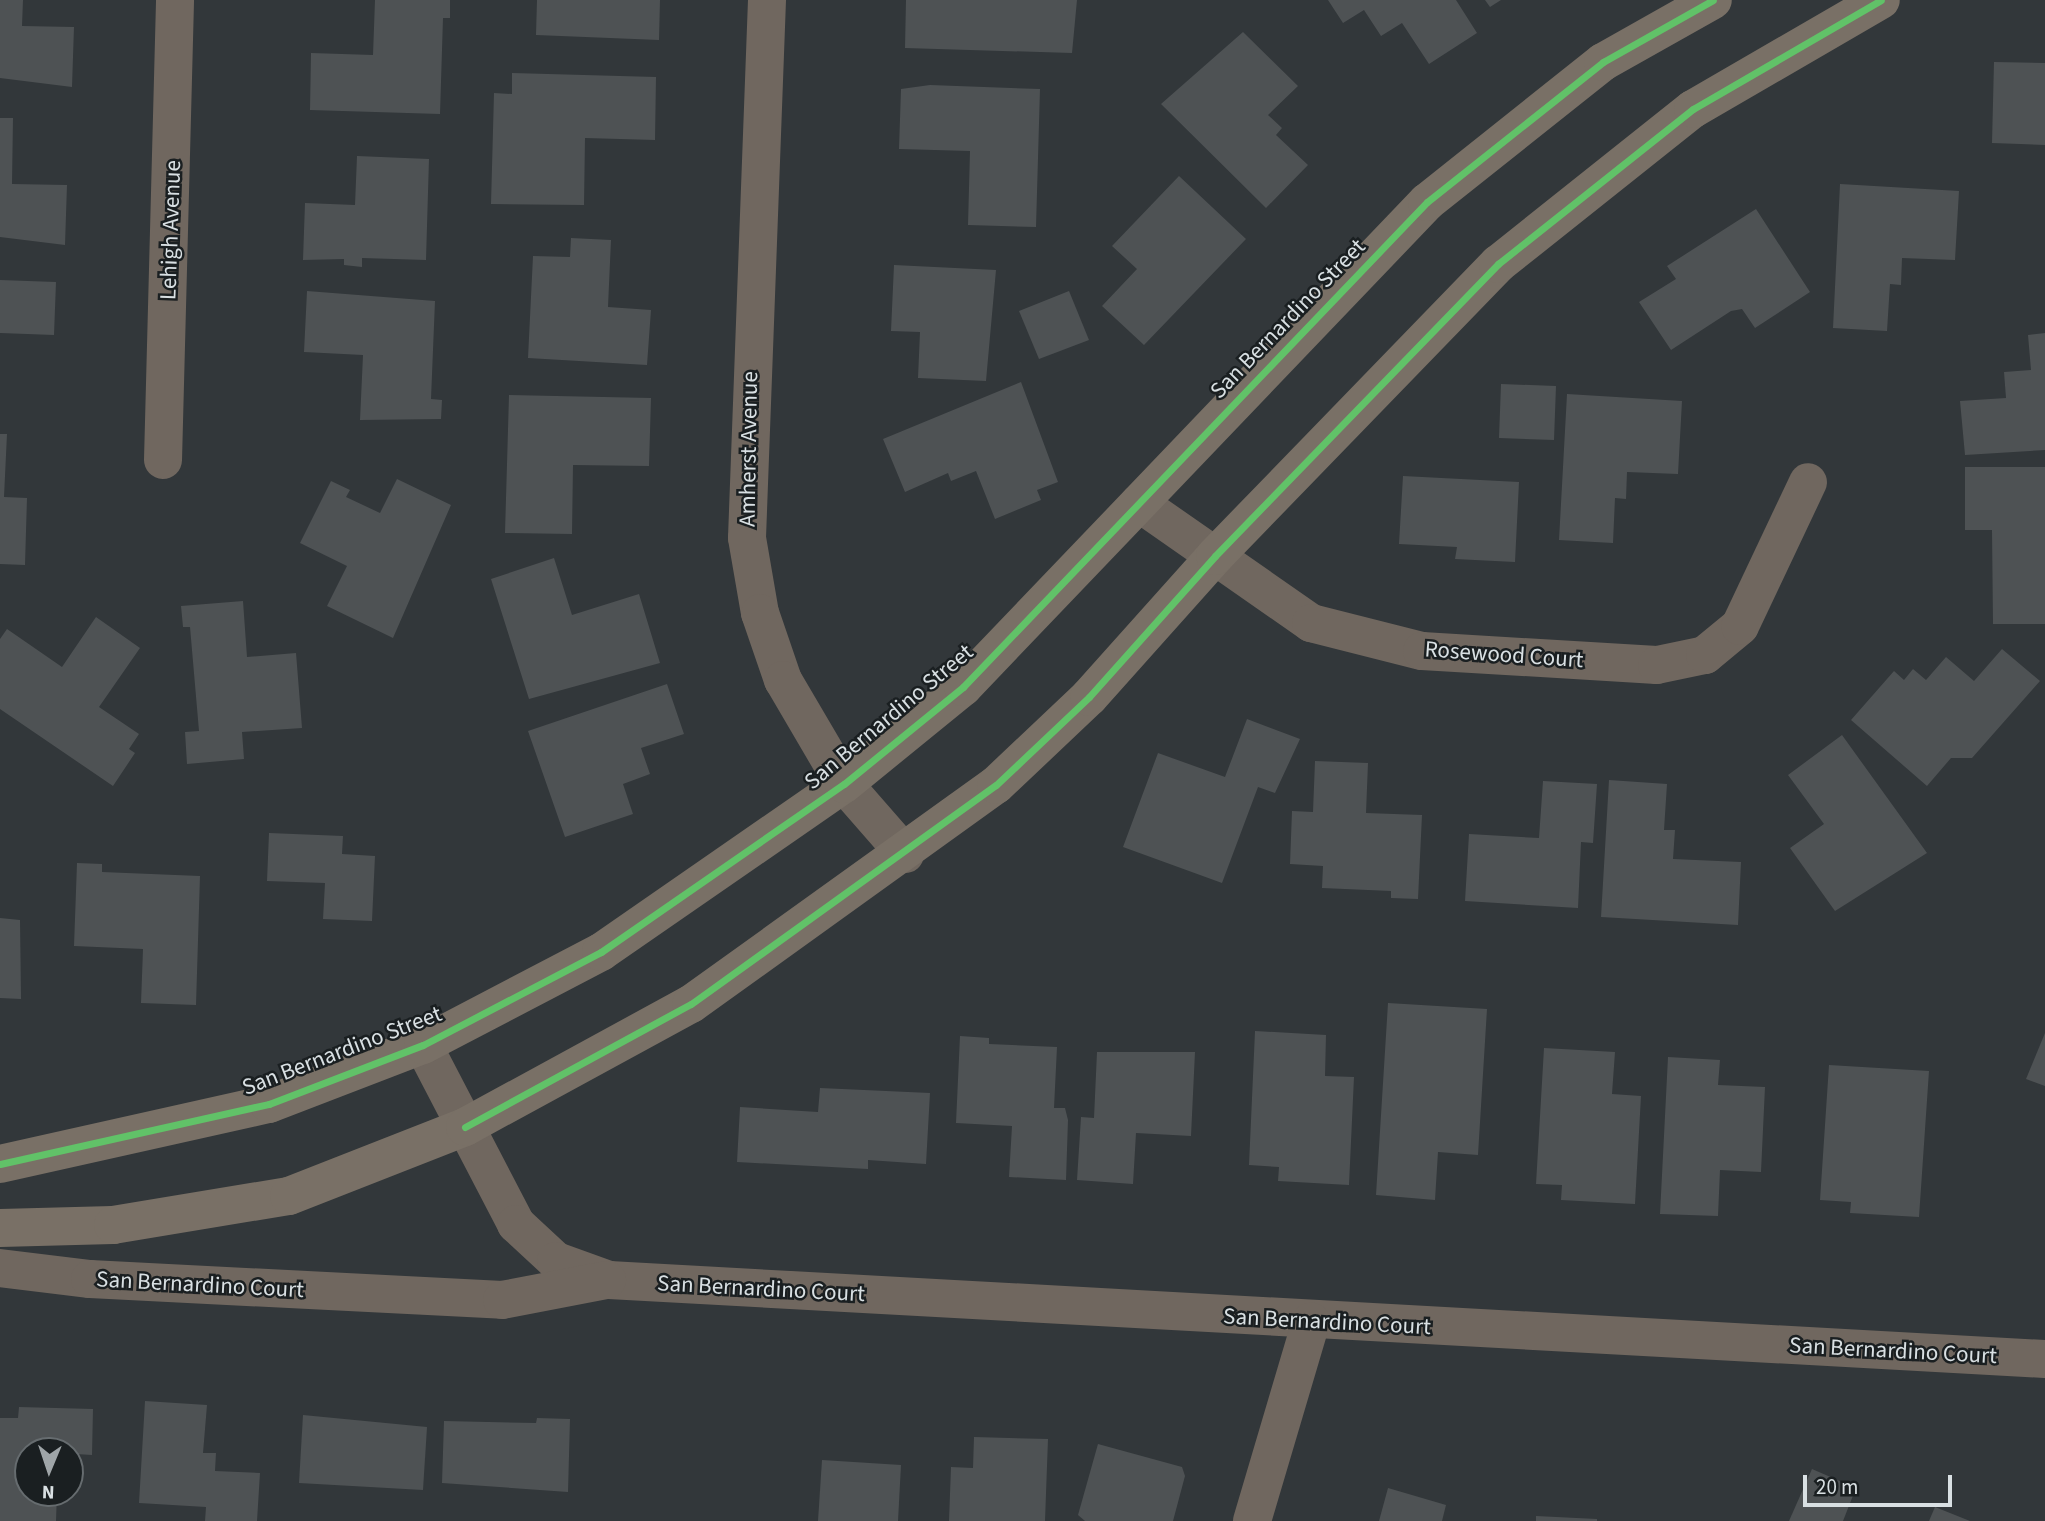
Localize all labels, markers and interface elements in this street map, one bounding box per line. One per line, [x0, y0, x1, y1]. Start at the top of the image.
street label: Lehigh Avenue [155, 160, 187, 300]
street label: San Bernardino Street [1205, 233, 1371, 405]
street label: Amherst Avenue [734, 371, 764, 527]
street label: Rosewood Court [1424, 636, 1584, 674]
street label: San Bernardino Street [799, 638, 979, 796]
street label: San Bernardino Street [238, 1000, 446, 1102]
street label: San Bernardino Court [96, 1266, 304, 1304]
street label: San Bernardino Court [657, 1270, 865, 1308]
street label: San Bernardino Court [1223, 1303, 1431, 1341]
street label: San Bernardino Court [1789, 1332, 1997, 1370]
north arrow [14, 1437, 84, 1507]
scale bar [1807, 1462, 1956, 1506]
text: 20 m [1816, 1472, 1858, 1502]
text: N [42, 1478, 55, 1505]

